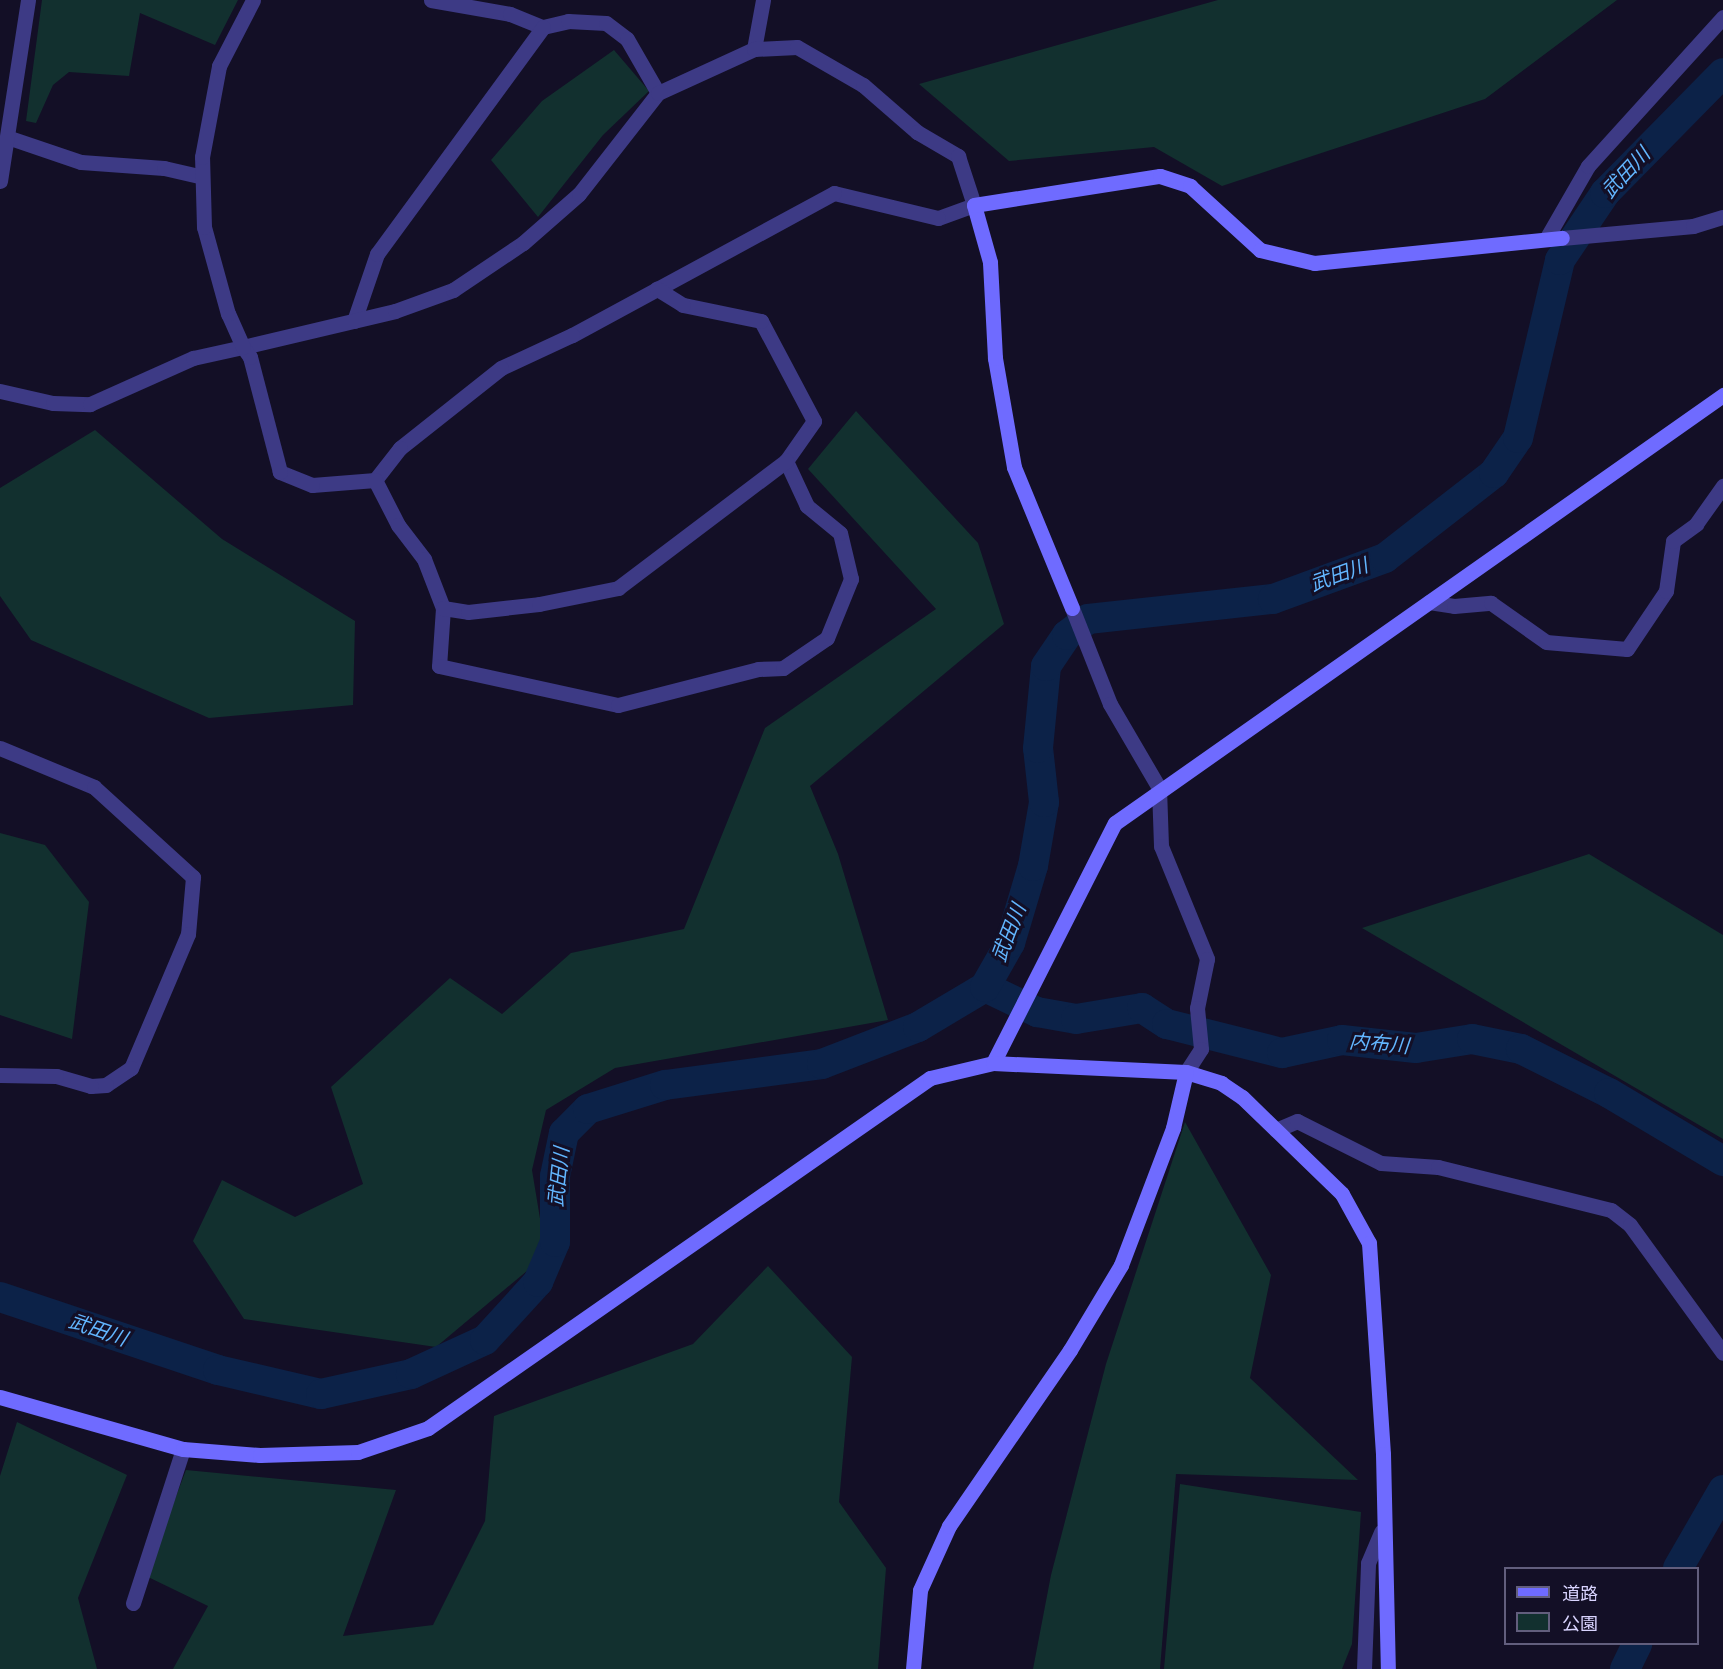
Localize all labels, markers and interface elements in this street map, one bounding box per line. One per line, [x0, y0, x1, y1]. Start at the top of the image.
water label: 武田川 [1597, 143, 1655, 203]
water label: 武田川 [1307, 553, 1371, 597]
water label: 武田川 [987, 901, 1031, 965]
water label: 内布川 [1348, 1029, 1410, 1059]
water label: 武田川 [544, 1146, 574, 1208]
water label: 武田川 [66, 1309, 130, 1351]
legend [1504, 1567, 1699, 1645]
text: 道路 [1562, 1583, 1598, 1604]
text: 公園 [1562, 1613, 1598, 1634]

